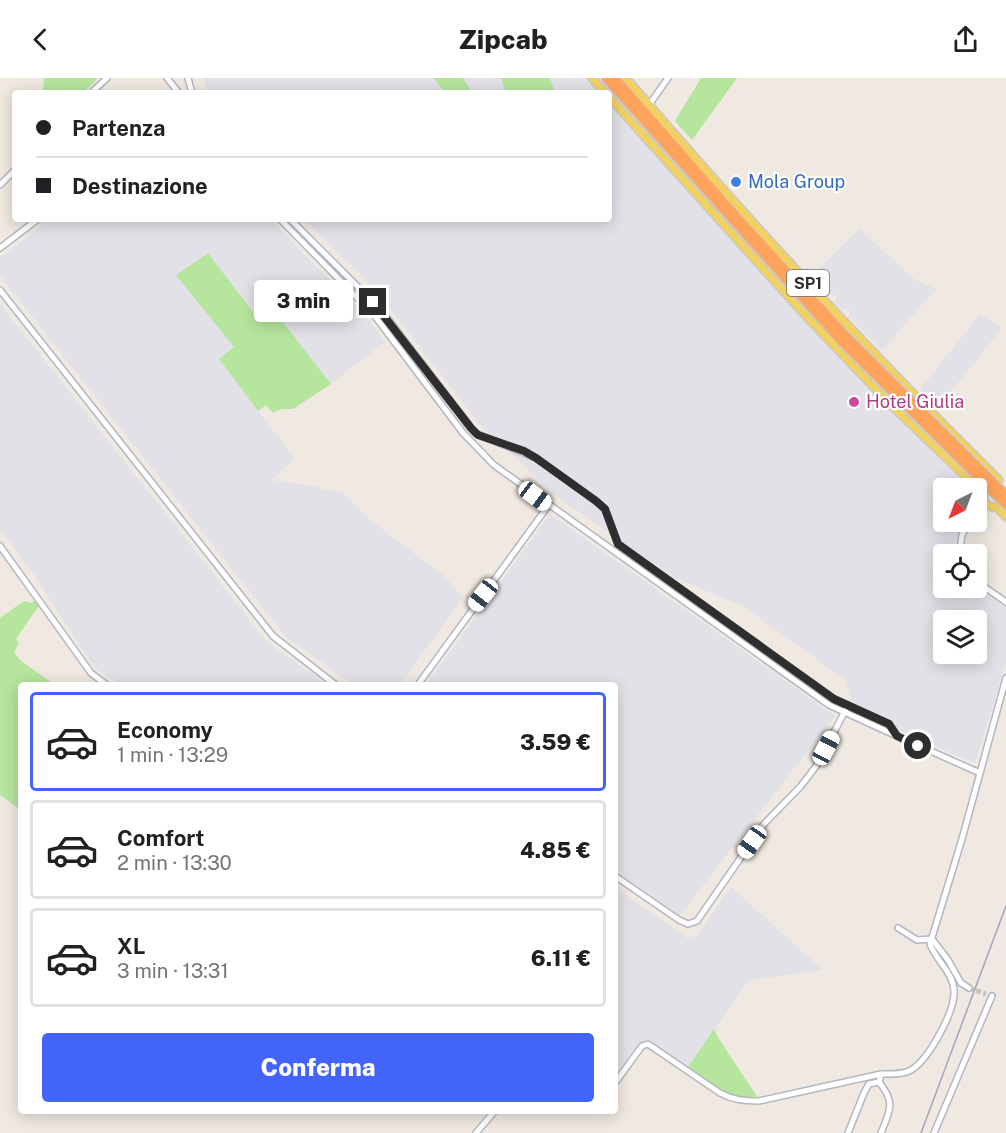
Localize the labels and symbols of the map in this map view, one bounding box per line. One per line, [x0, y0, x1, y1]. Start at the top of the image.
place label: Mola Group [748, 171, 845, 192]
marker: Mola Group [729, 175, 743, 189]
road number: SP1 [787, 270, 829, 296]
callout: 3 min [253, 281, 352, 323]
route end [359, 288, 386, 315]
place label: Hotel Giulia [866, 391, 964, 412]
marker: Hotel Giulia [847, 395, 861, 409]
car [515, 478, 555, 514]
north arrow [933, 478, 987, 532]
car [465, 575, 501, 615]
car [810, 728, 842, 768]
route start [904, 732, 931, 759]
car [734, 822, 770, 862]

